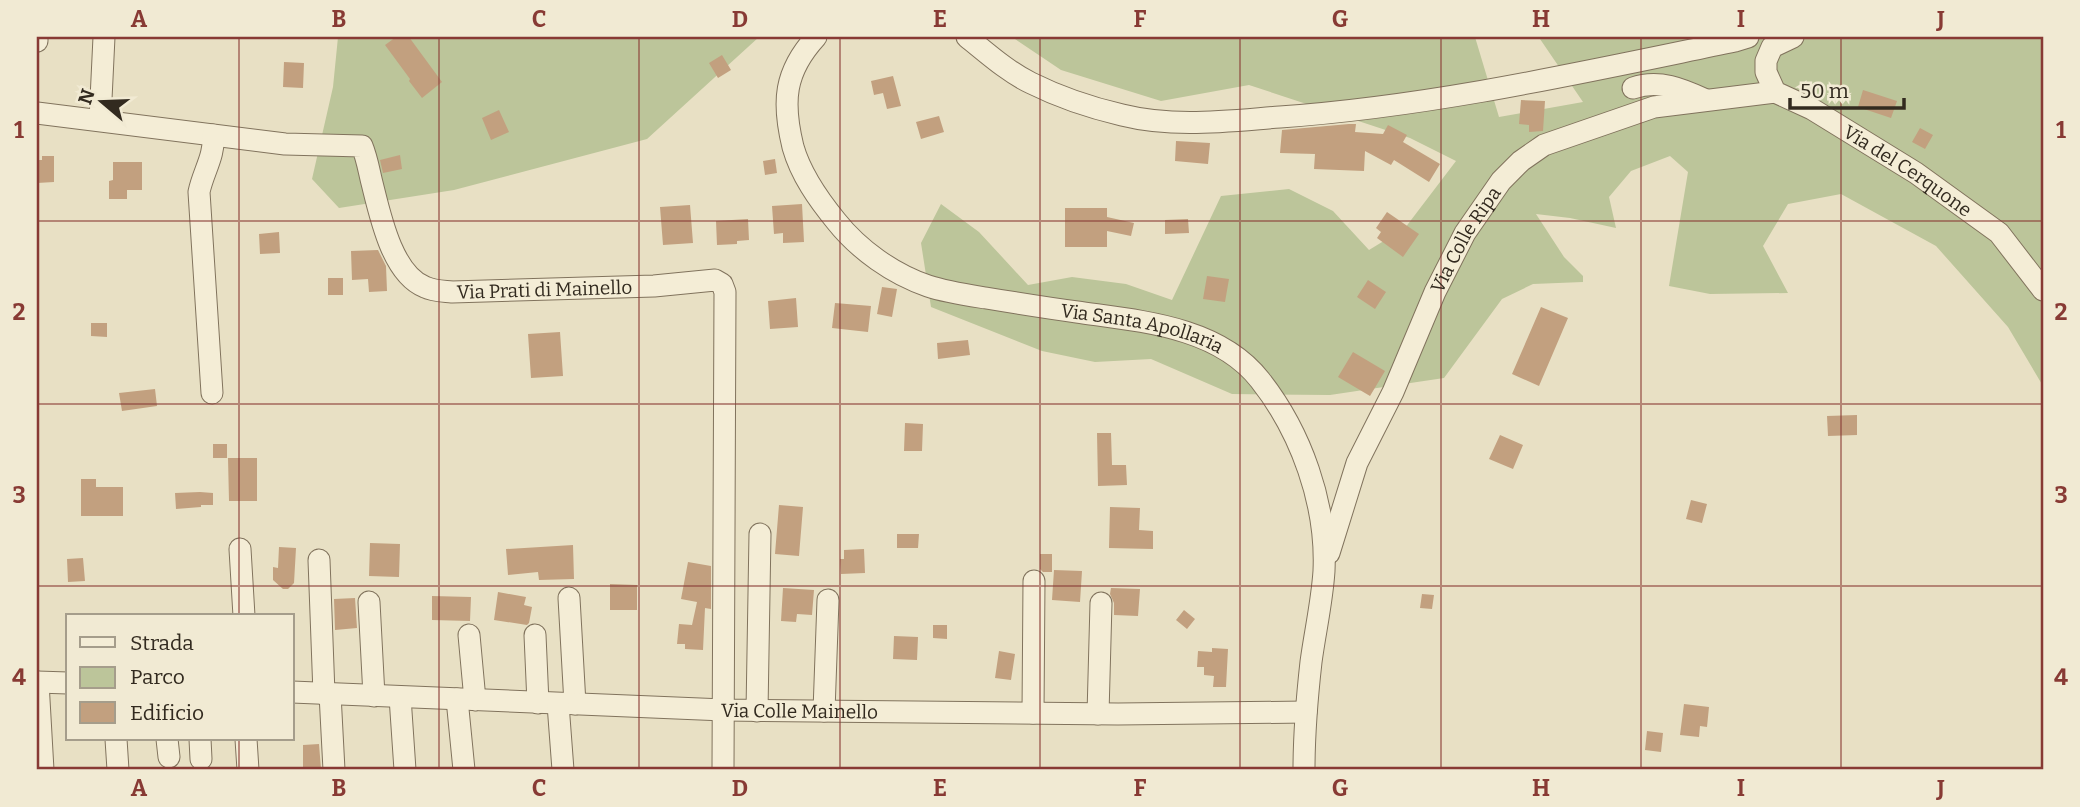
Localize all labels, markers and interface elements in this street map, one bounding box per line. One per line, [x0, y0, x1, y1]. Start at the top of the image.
text: A [131, 5, 148, 33]
text: B [332, 5, 346, 33]
text: C [532, 5, 546, 33]
text: D [732, 5, 748, 33]
text: E [933, 5, 947, 33]
text: F [1134, 5, 1147, 33]
text: G [1332, 5, 1349, 33]
text: H [1532, 5, 1550, 33]
text: I [1737, 5, 1745, 33]
text: J [1935, 5, 1945, 33]
north arrow [66, 66, 136, 136]
scale bar [1790, 66, 1903, 110]
text: 50 m [1800, 78, 1849, 104]
text: N [73, 86, 100, 107]
text: 1 [14, 116, 24, 144]
text: 1 [2056, 116, 2066, 144]
street label: Via del Cerquone [1839, 120, 1976, 222]
street label: Via Colle Ripa [1426, 182, 1506, 297]
street label: Via Prati di Mainello [456, 276, 633, 304]
text: 2 [13, 298, 26, 326]
text: 2 [2055, 298, 2068, 326]
street label: Via Santa Apollaria [1059, 299, 1228, 359]
text: 3 [12, 481, 26, 509]
text: 3 [2054, 481, 2068, 509]
legend [66, 614, 294, 740]
text: Strada [130, 630, 194, 656]
text: 4 [12, 663, 26, 691]
text: 4 [2054, 663, 2068, 691]
text: Parco [130, 664, 185, 690]
street label: Via Colle Mainello [721, 699, 878, 724]
text: Edificio [130, 700, 204, 726]
text: A [131, 774, 148, 802]
text: B [332, 774, 346, 802]
text: C [532, 774, 546, 802]
text: D [732, 774, 748, 802]
text: E [933, 774, 947, 802]
text: F [1134, 774, 1147, 802]
text: G [1332, 774, 1349, 802]
text: H [1532, 774, 1550, 802]
text: I [1737, 774, 1745, 802]
text: J [1935, 774, 1945, 802]

